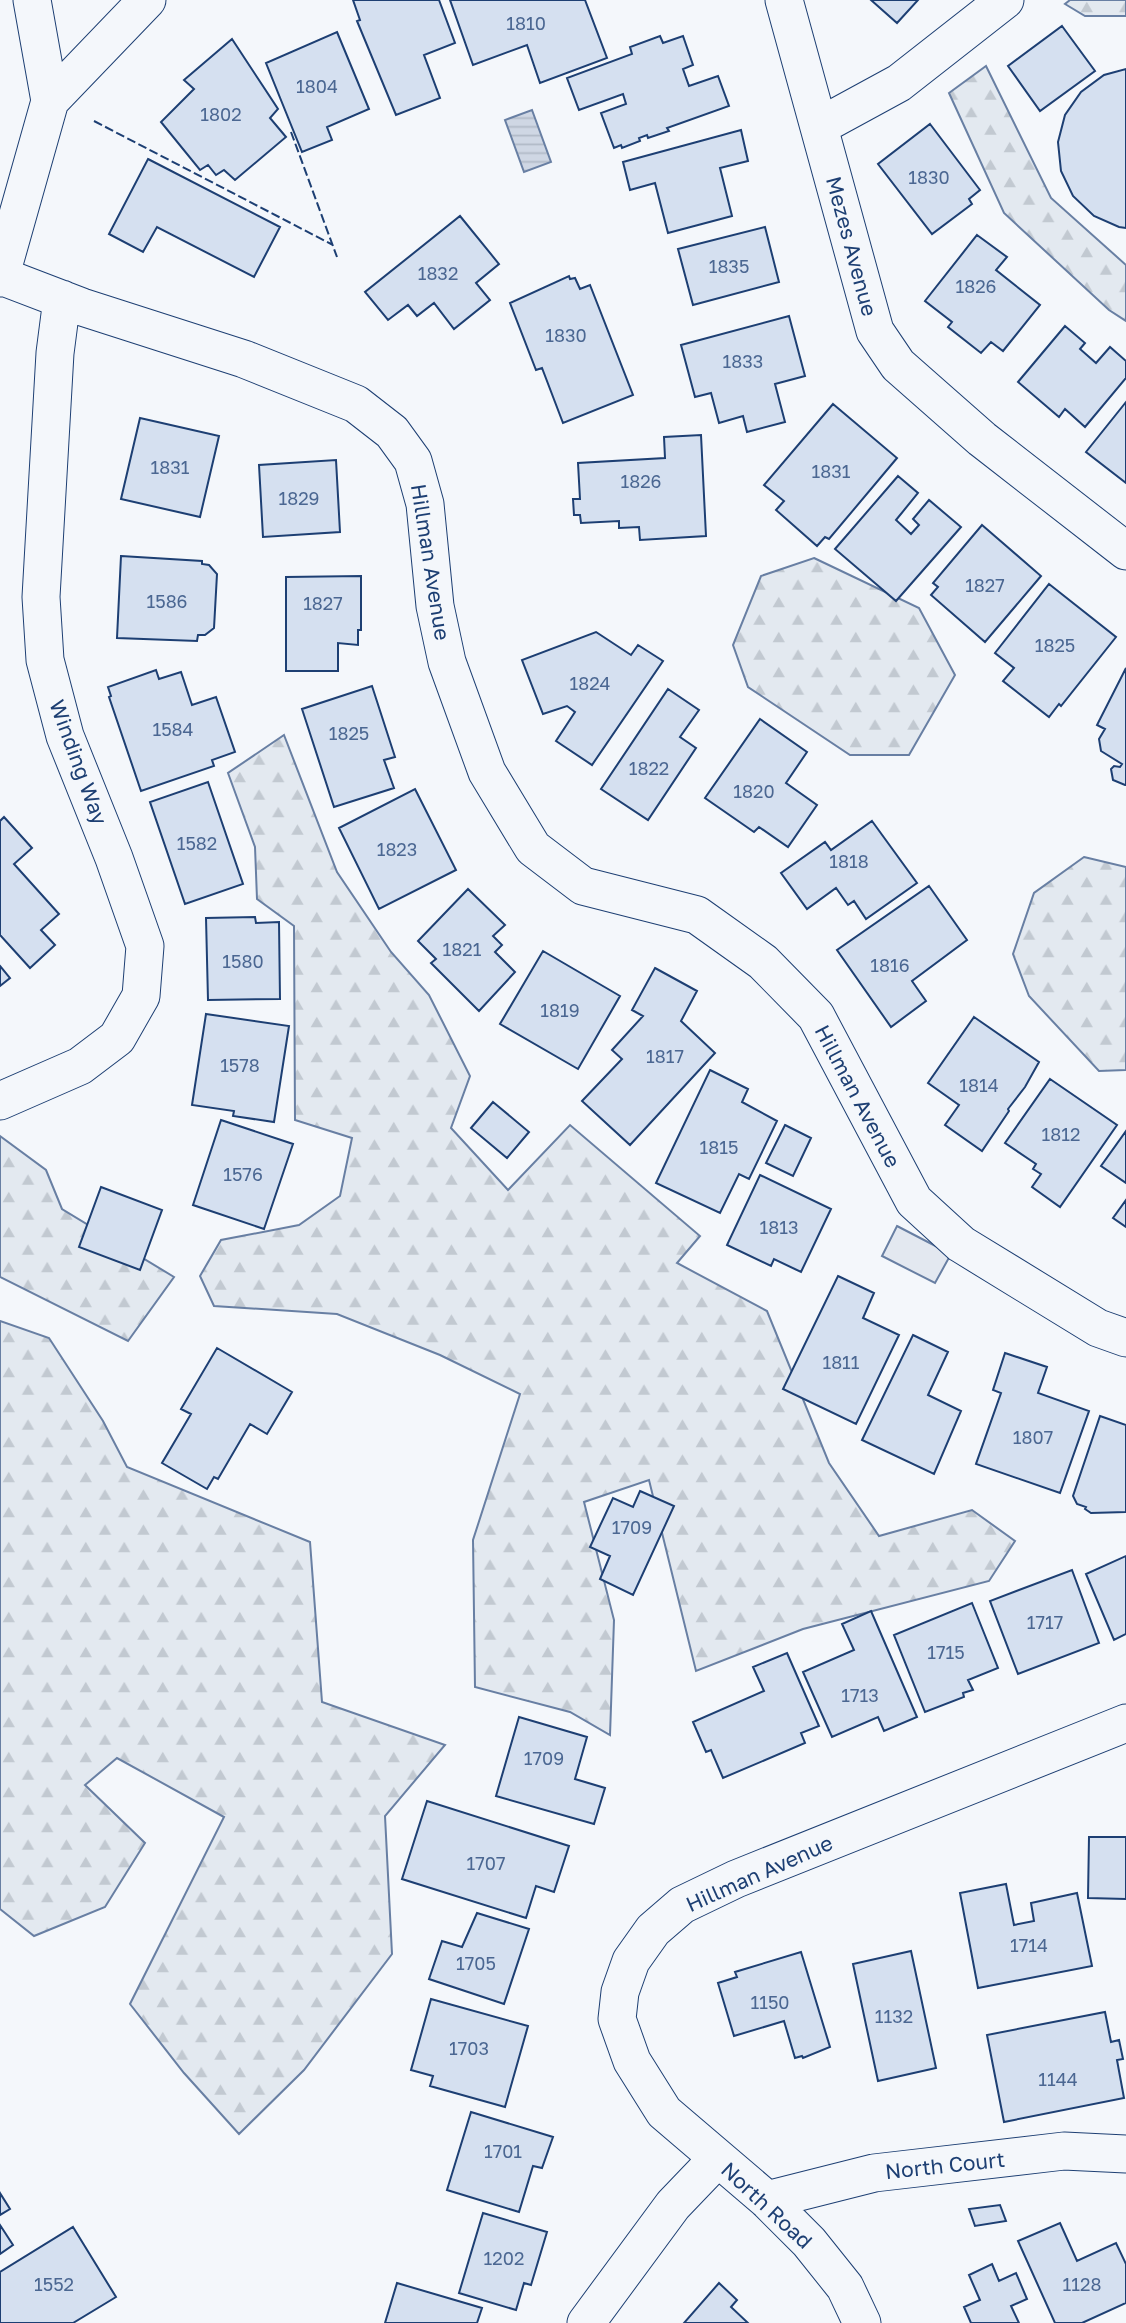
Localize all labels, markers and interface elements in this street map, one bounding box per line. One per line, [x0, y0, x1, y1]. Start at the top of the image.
house number: 1810 [506, 12, 546, 34]
house number: 1804 [296, 75, 338, 97]
house number: 1802 [200, 103, 242, 125]
house number: 1830 [908, 166, 950, 188]
street label: Mezes Avenue [821, 173, 883, 319]
house number: 1835 [709, 255, 749, 277]
house number: 1832 [418, 262, 458, 284]
house number: 1826 [955, 275, 997, 297]
house number: 1830 [545, 324, 587, 346]
house number: 1833 [723, 350, 763, 372]
house number: 1831 [151, 456, 190, 478]
house number: 1831 [812, 460, 851, 482]
house number: 1826 [620, 470, 662, 492]
street label: Hillman Avenue [406, 482, 456, 642]
house number: 1829 [278, 487, 320, 509]
house number: 1827 [965, 574, 1005, 596]
house number: 1586 [146, 590, 188, 612]
house number: 1827 [303, 592, 343, 614]
house number: 1825 [1035, 634, 1075, 656]
house number: 1824 [569, 672, 611, 694]
street label: Winding Way [44, 696, 114, 828]
house number: 1584 [152, 718, 194, 740]
house number: 1825 [329, 722, 369, 744]
house number: 1822 [629, 757, 669, 779]
house number: 1820 [733, 780, 775, 802]
house number: 1582 [177, 832, 217, 854]
house number: 1823 [377, 838, 417, 860]
house number: 1818 [829, 850, 869, 872]
house number: 1821 [443, 938, 482, 960]
house number: 1580 [222, 950, 264, 972]
house number: 1816 [870, 954, 910, 976]
house number: 1819 [540, 999, 580, 1021]
street label: Hillman Avenue [809, 1020, 907, 1172]
house number: 1817 [646, 1045, 684, 1067]
house number: 1578 [220, 1054, 260, 1076]
house number: 1814 [959, 1074, 999, 1096]
house number: 1812 [1042, 1123, 1080, 1145]
house number: 1815 [700, 1136, 738, 1158]
house number: 1576 [223, 1163, 263, 1185]
house number: 1813 [760, 1216, 798, 1238]
house number: 1811 [822, 1351, 860, 1373]
house number: 1807 [1013, 1426, 1053, 1448]
house number: 1709 [612, 1516, 652, 1538]
house number: 1717 [1027, 1611, 1063, 1633]
house number: 1715 [927, 1641, 965, 1663]
house number: 1713 [841, 1684, 879, 1706]
house number: 1709 [524, 1747, 564, 1769]
street label: Hillman Avenue [682, 1829, 836, 1917]
house number: 1707 [467, 1852, 505, 1874]
house number: 1714 [1010, 1934, 1048, 1956]
house number: 1705 [456, 1952, 496, 1974]
house number: 1150 [750, 1991, 790, 2013]
house number: 1132 [875, 2005, 913, 2027]
house number: 1703 [449, 2037, 489, 2059]
house number: 1144 [1038, 2068, 1078, 2090]
house number: 1701 [484, 2140, 522, 2162]
street label: North Court [884, 2146, 1006, 2184]
street label: North Road [716, 2156, 818, 2254]
house number: 1202 [484, 2247, 524, 2269]
house number: 1552 [34, 2273, 74, 2295]
house number: 1128 [1063, 2273, 1101, 2295]

